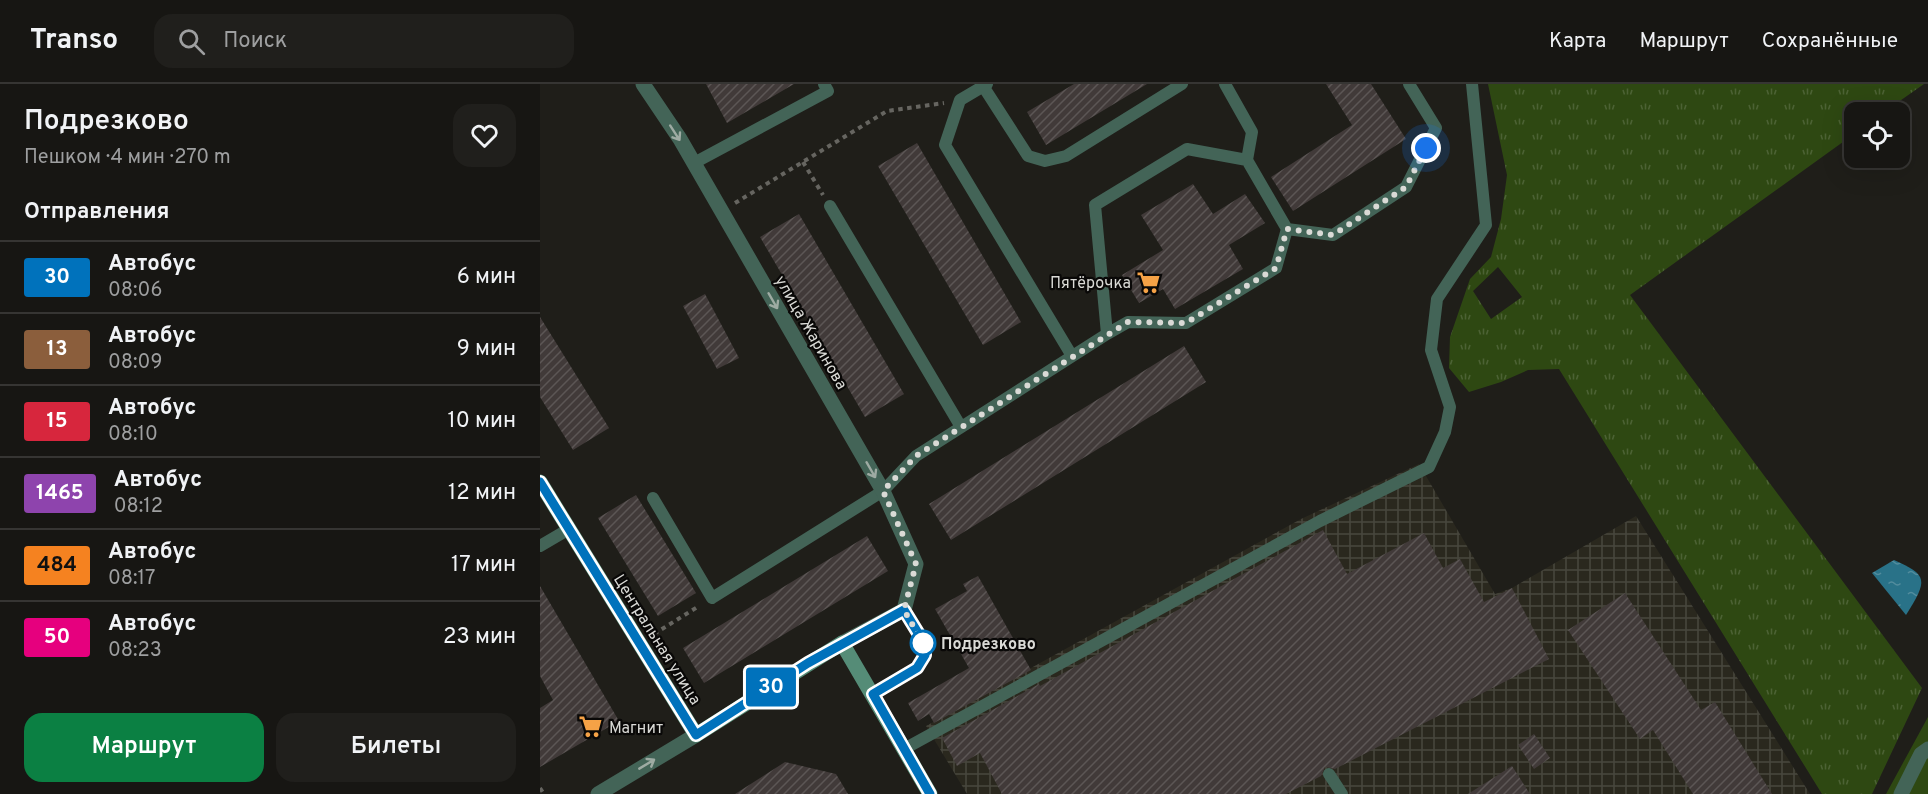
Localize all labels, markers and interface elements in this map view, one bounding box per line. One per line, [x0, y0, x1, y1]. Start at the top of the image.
search box [154, 14, 574, 68]
text: Transo [30, 23, 118, 59]
icon: search [175, 25, 208, 58]
text: Поиск [223, 28, 287, 55]
text: Карта [1549, 28, 1606, 55]
text: Маршрут [1639, 28, 1729, 55]
text: Сохранённые [1762, 28, 1898, 55]
map controls [1844, 102, 1910, 168]
button: locate [1844, 102, 1910, 168]
text: Подрезково [24, 104, 189, 140]
button: heart [453, 104, 516, 167]
one-way arrow [669, 124, 681, 140]
your location [1411, 133, 1441, 163]
text: Пешком · 4 мин · 270 m [24, 145, 231, 171]
text: Отправления [24, 199, 169, 226]
text: Автобус [108, 251, 196, 278]
text: 30 [44, 264, 70, 291]
text: 6 мин [457, 264, 516, 291]
supermarket icon: Пятёрочка [1136, 269, 1162, 295]
street label: улица Жаринова [770, 273, 851, 393]
place label: Пятёрочка [1050, 274, 1131, 294]
text: 08:06 [108, 278, 162, 304]
one-way arrow [767, 292, 779, 309]
text: Автобус [108, 323, 196, 350]
text: 13 [47, 336, 68, 363]
text: 9 мин [457, 336, 516, 363]
text: 08:09 [108, 350, 162, 376]
text: Автобус [108, 395, 196, 422]
text: 15 [46, 408, 68, 435]
text: 10 мин [447, 408, 516, 435]
text: 08:10 [108, 422, 158, 448]
one-way arrow [865, 461, 877, 478]
text: Автобус [114, 467, 202, 494]
text: 1465 [36, 480, 84, 507]
text: 12 мин [448, 480, 516, 507]
text: 08:12 [114, 494, 163, 520]
text: Автобус [108, 539, 196, 566]
text: 484 [37, 552, 77, 579]
text: 17 мин [451, 552, 516, 579]
text: 08:17 [108, 566, 155, 592]
street label: Центральная улица [608, 571, 705, 709]
text: Автобус [108, 611, 196, 638]
text: 50 [44, 624, 70, 651]
text: 23 мин [443, 624, 516, 651]
marker: Подрезково [910, 630, 936, 656]
place label: Подрезково [941, 635, 1036, 655]
text: 08:23 [108, 638, 162, 664]
line badge: 30 [744, 668, 798, 706]
text: 30 [758, 674, 784, 701]
button: Маршрут [24, 713, 264, 782]
button: Билеты [276, 713, 516, 782]
supermarket icon: Магнит [578, 714, 604, 740]
place label: Магнит [609, 719, 663, 739]
one-way arrow [638, 758, 655, 770]

